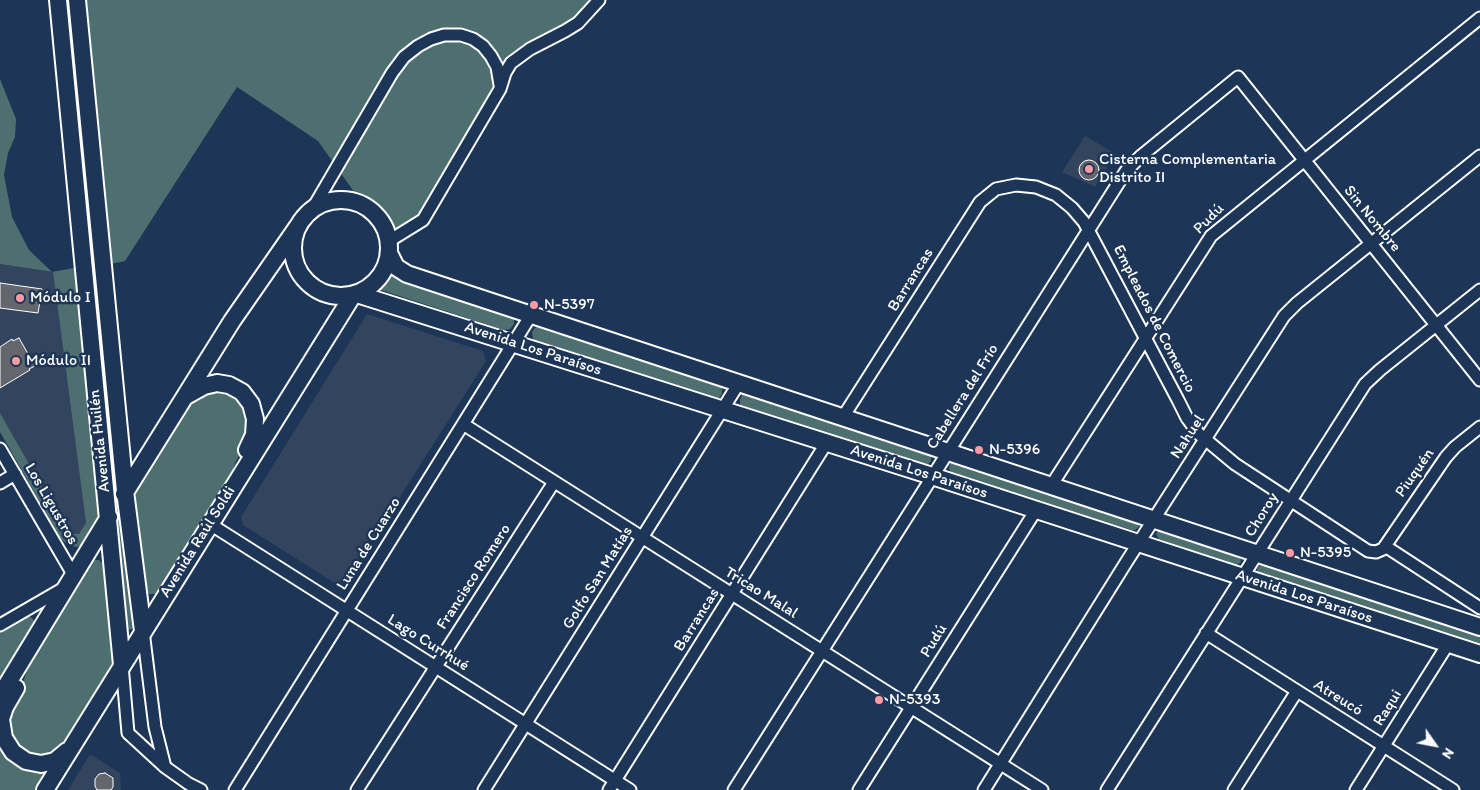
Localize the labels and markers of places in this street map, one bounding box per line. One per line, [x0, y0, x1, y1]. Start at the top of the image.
place label: Cisterna Complementaria Distrito II [1099, 150, 1276, 188]
marker: Cisterna Complementaria Distrito II [1083, 163, 1095, 175]
place label: Módulo I [30, 288, 91, 308]
marker: Módulo I [14, 292, 26, 304]
place label: N-5397 [544, 295, 595, 315]
marker: N-5397 [528, 299, 540, 311]
place label: Módulo II [26, 351, 91, 371]
marker: Módulo II [10, 355, 22, 367]
place label: N-5396 [989, 440, 1040, 460]
marker: N-5396 [973, 444, 985, 456]
place label: N-5395 [1300, 543, 1351, 563]
marker: N-5395 [1284, 547, 1296, 559]
place label: N-5393 [889, 690, 940, 710]
marker: N-5393 [873, 694, 885, 706]

